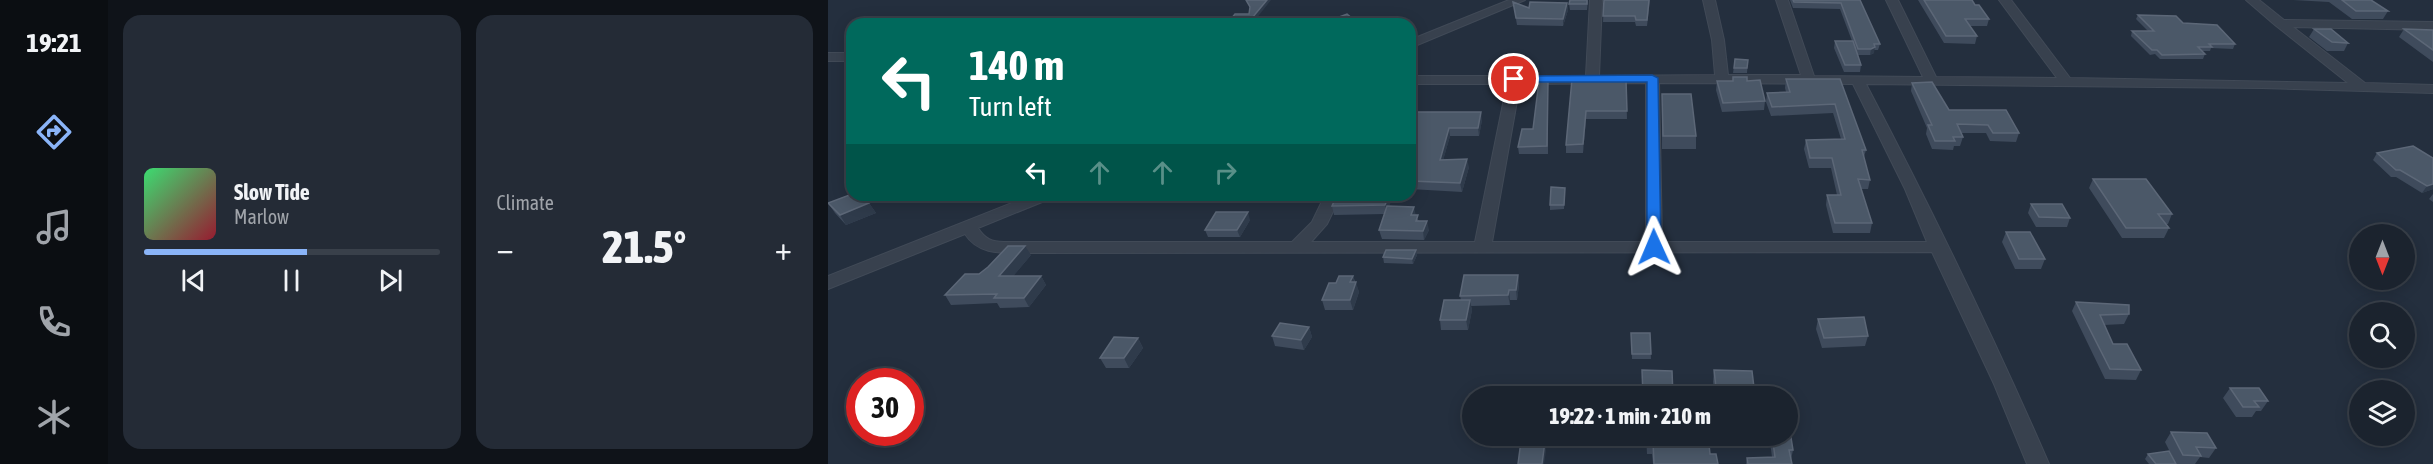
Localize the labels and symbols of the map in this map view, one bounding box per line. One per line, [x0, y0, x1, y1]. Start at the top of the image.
pin [1488, 53, 1539, 104]
position arrow [1622, 215, 1686, 279]
north arrow [2349, 224, 2415, 290]
speed limit sign: 30 [846, 368, 924, 446]

